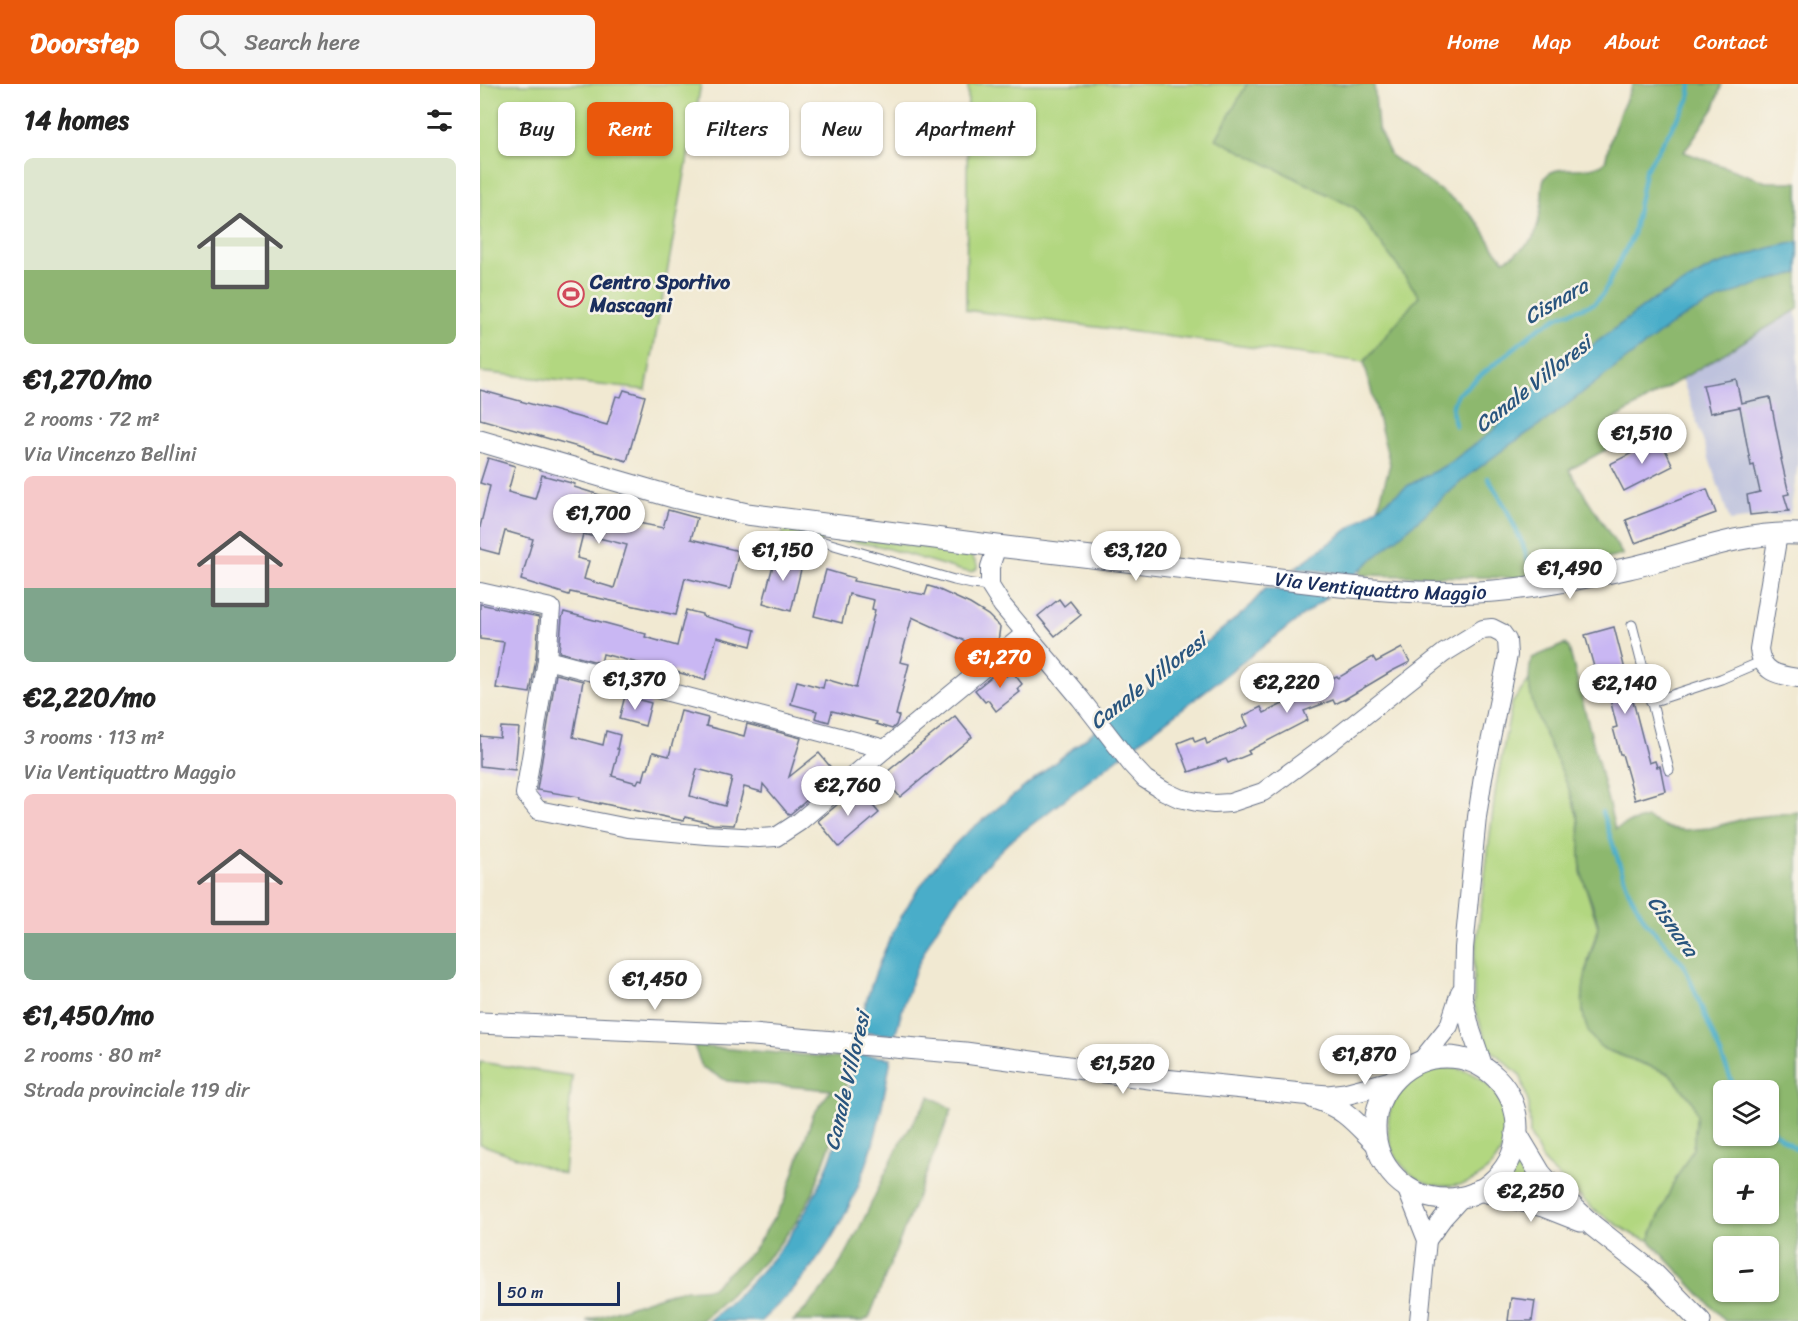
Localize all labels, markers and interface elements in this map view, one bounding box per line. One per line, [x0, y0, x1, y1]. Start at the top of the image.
search box [175, 15, 595, 69]
text: Doorstep [30, 18, 139, 67]
text: Search here [244, 23, 360, 62]
text: Home [1447, 23, 1499, 61]
text: Map [1532, 23, 1571, 61]
text: About [1604, 23, 1661, 61]
text: Contact [1694, 23, 1768, 61]
icon: search [196, 26, 229, 59]
text: 14 homes [24, 97, 129, 143]
chip: Buy [498, 102, 575, 156]
chip: Rent [587, 102, 673, 156]
chip: Filters [685, 102, 789, 156]
chip: New [801, 102, 883, 156]
chip: Apartment [895, 102, 1036, 156]
icon: filters [423, 104, 456, 137]
icon: home [186, 197, 294, 305]
place label: Centro Sportivo Mascagni [589, 265, 731, 323]
water label: Cisnara [1516, 266, 1598, 335]
sports icon: Centro Sportivo Mascagni [556, 279, 586, 309]
water label: Canale Villoresi [1466, 323, 1604, 442]
text: €1,270/mo [24, 356, 152, 402]
text: 2 rooms · 72 m² [24, 402, 160, 437]
pin: €1,510 [1593, 414, 1691, 465]
text: €1,510 [1612, 416, 1672, 451]
text: Via Vincenzo Bellini [24, 437, 196, 472]
pin: €1,700 [550, 494, 648, 545]
text: €1,700 [567, 496, 631, 531]
icon: home [186, 515, 294, 623]
pin: €1,150 [734, 531, 832, 582]
pin: €3,120 [1087, 531, 1185, 582]
text: €1,150 [753, 533, 813, 568]
text: €3,120 [1105, 533, 1167, 568]
pin: €1,490 [1521, 549, 1619, 600]
text: €1,490 [1538, 551, 1602, 586]
street label: Via Ventiquattro Maggio [1273, 562, 1488, 611]
water label: Canale Villoresi [1081, 620, 1219, 739]
pin: €1,270 [951, 638, 1049, 689]
text: €1,270 [969, 640, 1031, 675]
pin: €1,370 [586, 660, 684, 711]
text: €1,370 [604, 662, 666, 697]
pin: €2,220 [1238, 663, 1336, 714]
pin: €2,140 [1576, 664, 1674, 715]
text: €2,220 [1254, 665, 1320, 700]
text: €2,140 [1593, 666, 1657, 701]
text: €2,220/mo [24, 674, 156, 720]
text: 3 rooms · 113 m² [24, 720, 165, 755]
text: Via Ventiquattro Maggio [24, 755, 236, 790]
pin: €2,760 [799, 766, 897, 817]
text: €2,760 [815, 768, 881, 803]
icon: home [186, 833, 294, 941]
water label: Cisnara [1637, 887, 1710, 967]
pin: €1,450 [606, 960, 704, 1011]
text: €1,450 [623, 962, 687, 997]
text: €1,450/mo [24, 992, 154, 1038]
water label: Canale Villoresi [813, 1004, 882, 1154]
pin: €1,870 [1316, 1035, 1414, 1086]
text: €1,870 [1333, 1037, 1397, 1072]
text: 2 rooms · 80 m² [24, 1038, 162, 1073]
pin: €1,520 [1074, 1044, 1172, 1095]
text: €1,520 [1091, 1046, 1155, 1081]
text: Strada provinciale 119 dir [24, 1073, 249, 1108]
map controls [1713, 1080, 1779, 1302]
button: layers [1713, 1080, 1779, 1146]
button: + [1713, 1158, 1779, 1224]
pin: €2,250 [1482, 1172, 1580, 1223]
text: €2,250 [1498, 1174, 1564, 1209]
button: − [1713, 1236, 1779, 1302]
text: 50 m [507, 1278, 543, 1307]
scale bar [498, 1279, 620, 1306]

